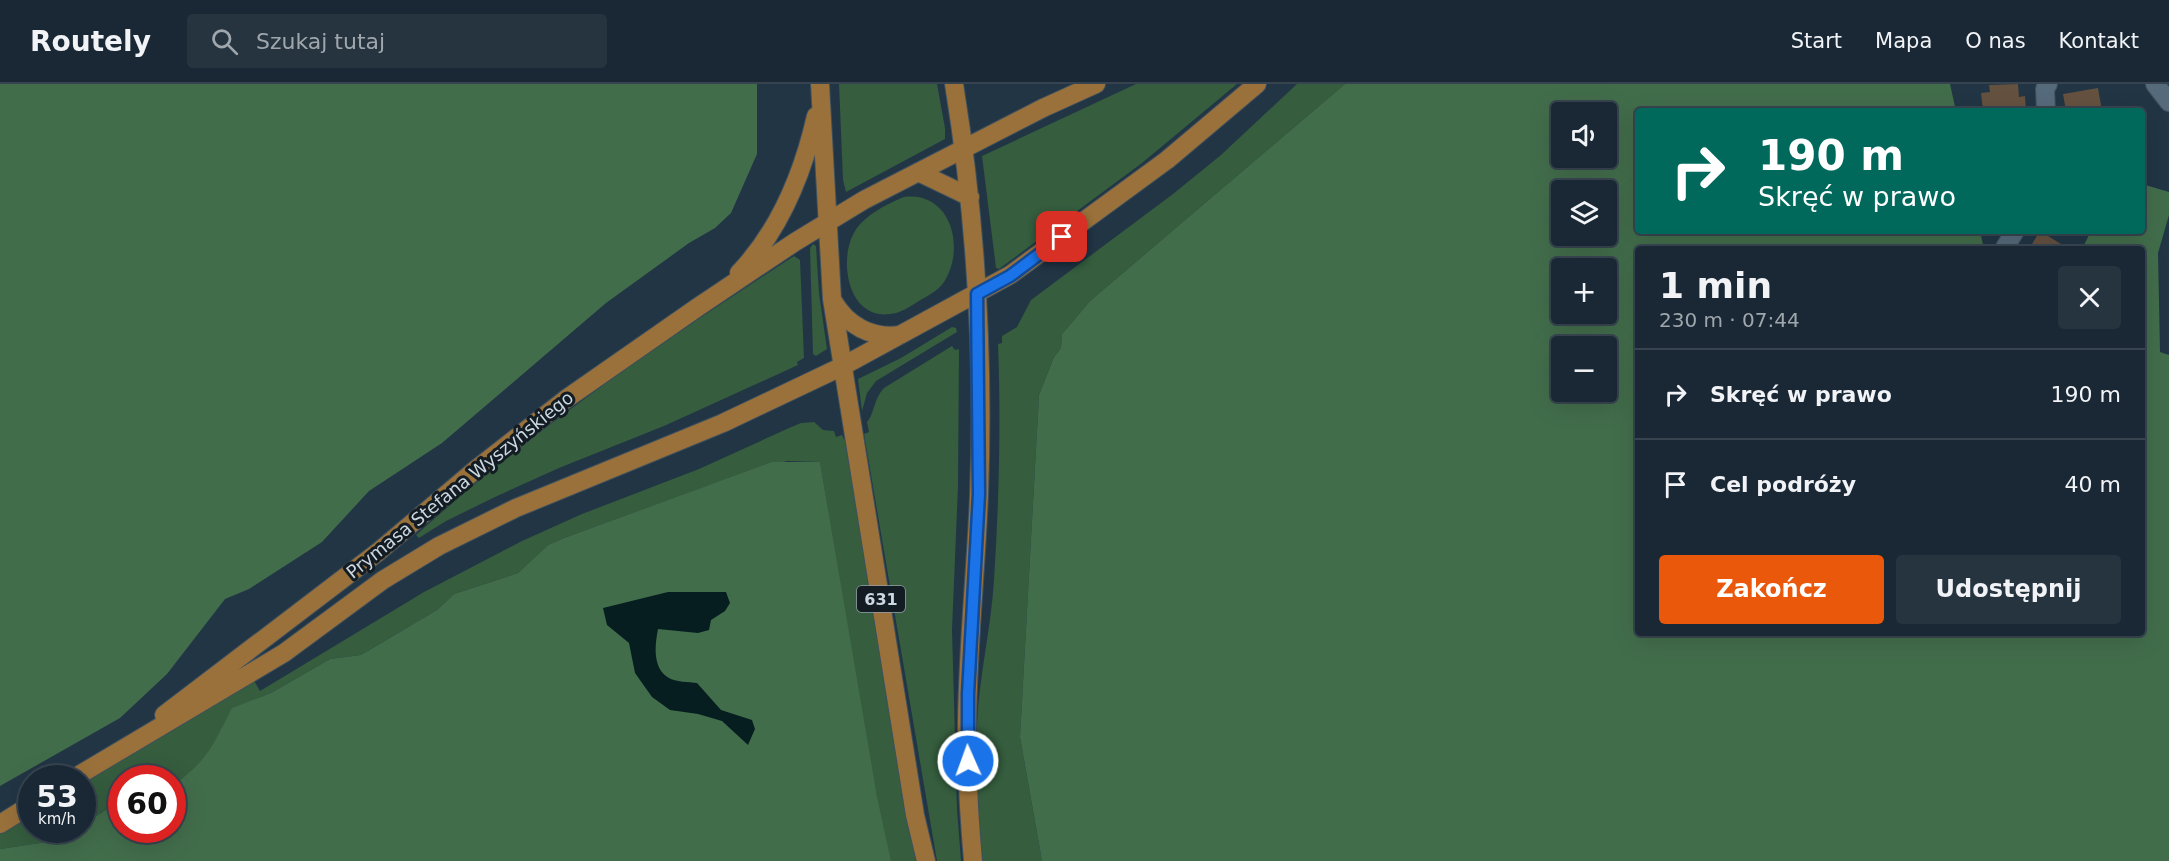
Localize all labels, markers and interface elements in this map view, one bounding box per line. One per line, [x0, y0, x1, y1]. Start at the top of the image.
search box [187, 14, 607, 68]
text: Routely [30, 25, 151, 58]
icon: search [208, 25, 241, 58]
text: Szukaj tutaj [256, 29, 385, 54]
text: Start [1791, 29, 1842, 53]
text: Mapa [1875, 29, 1932, 53]
text: O nas [1965, 29, 2026, 53]
text: Kontakt [2059, 29, 2139, 53]
map controls [1551, 102, 1617, 402]
button: sound [1551, 102, 1617, 168]
text: 190 m [1758, 131, 1904, 180]
icon: right [1659, 132, 1737, 210]
button: layers [1551, 180, 1617, 246]
text: Skręć w prawo [1758, 181, 1956, 212]
pin [1036, 211, 1087, 262]
icon: arrive [1045, 220, 1078, 253]
button: + [1551, 258, 1617, 324]
text: 1 min [1659, 265, 1772, 306]
button: close [2058, 266, 2121, 329]
text: 230 m · 07:44 [1659, 308, 1800, 332]
button: − [1551, 336, 1617, 402]
icon: right [1659, 378, 1692, 411]
text: Skręć w prawo [1710, 382, 1892, 407]
text: 190 m [2051, 382, 2121, 407]
street label: Prymasa Stefana Wyszyńskiego [342, 387, 577, 583]
icon: arrive [1659, 468, 1692, 501]
text: Cel podróży [1710, 472, 1856, 497]
text: 40 m [2065, 472, 2121, 497]
button: Zakończ [1659, 555, 1884, 624]
button: Udostępnij [1896, 555, 2121, 624]
road number: 631 [857, 586, 905, 612]
position arrow [936, 729, 1000, 793]
speed limit sign: 60 [108, 765, 186, 843]
text: 53 [36, 779, 78, 814]
text: km/h [38, 810, 76, 828]

